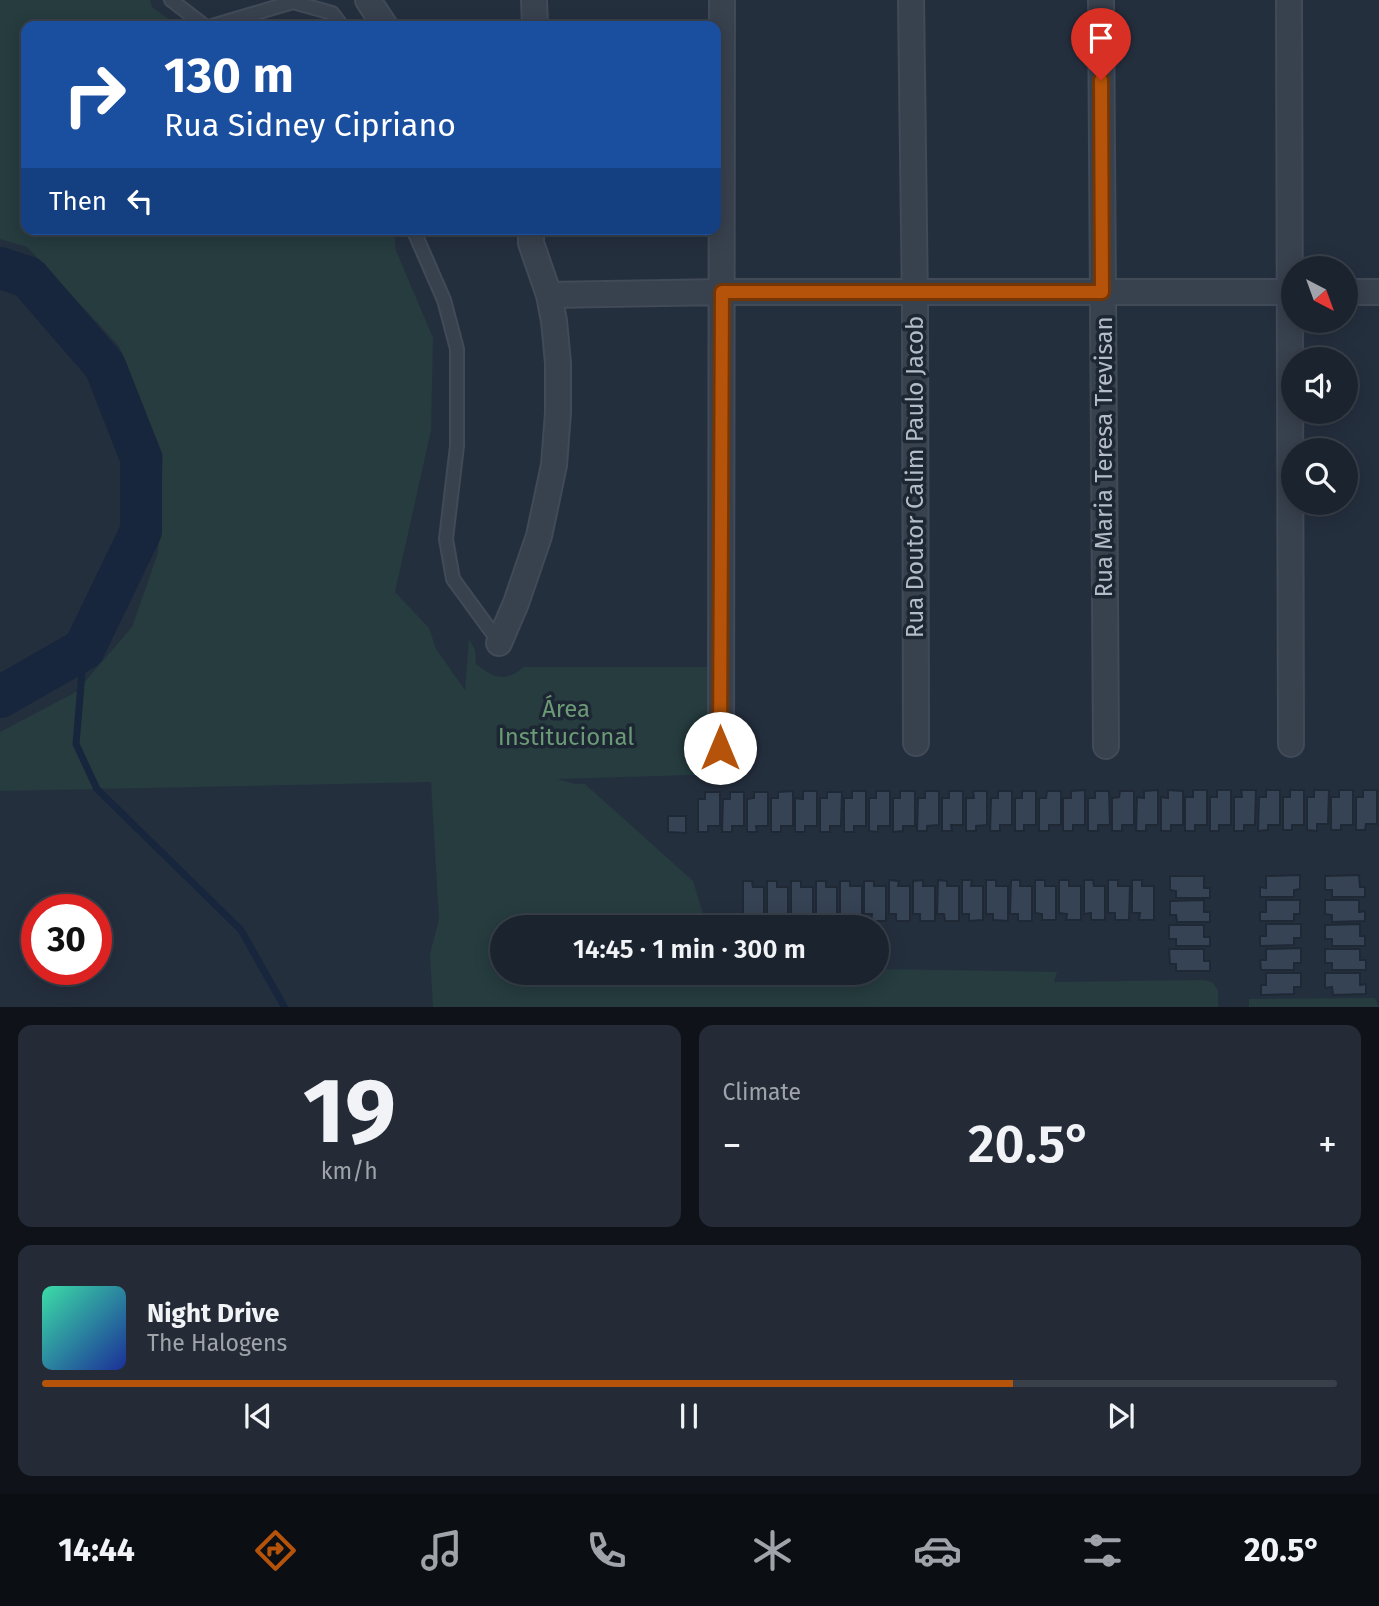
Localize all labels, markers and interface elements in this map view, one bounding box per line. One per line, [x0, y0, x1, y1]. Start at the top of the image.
pin [1071, 8, 1131, 80]
icon: arrive [1082, 19, 1120, 57]
text: 130 m [164, 46, 294, 105]
icon: right [49, 49, 140, 140]
text: Rua Sidney Cipriano [164, 106, 456, 144]
icon: left [121, 182, 159, 220]
text: Then [49, 186, 107, 217]
north arrow [1281, 256, 1358, 332]
map controls [1281, 256, 1358, 515]
street label: Rua Doutor Calim Paulo Jacob [901, 316, 929, 638]
street label: Rua Maria Teresa Trevisan [1090, 316, 1118, 598]
button: sound [1281, 347, 1358, 424]
button: search [1281, 438, 1358, 515]
park label: Área Institucional [498, 694, 634, 751]
position arrow [683, 711, 757, 785]
speed limit sign: 30 [21, 894, 112, 985]
text: 14:45 · 1 min · 300 m [573, 934, 806, 965]
text: 19 [303, 1057, 396, 1166]
text: Climate [723, 1078, 801, 1106]
text: 20.5° [968, 1113, 1092, 1176]
text: − [723, 1122, 742, 1168]
text: + [1318, 1122, 1337, 1168]
text: km/h [321, 1157, 378, 1185]
text: Night Drive [147, 1298, 279, 1329]
text: The Halogens [147, 1329, 287, 1357]
icon: previous [239, 1397, 277, 1435]
icon: pause [670, 1397, 708, 1435]
icon: next [1102, 1397, 1140, 1435]
icon: directions [251, 1526, 300, 1575]
icon: music [417, 1526, 466, 1575]
icon: phone [582, 1526, 631, 1575]
icon: climate [748, 1526, 797, 1575]
icon: car [913, 1526, 962, 1575]
icon: filters [1078, 1526, 1127, 1575]
text: 14:44 [58, 1531, 135, 1569]
text: 20.5° [1244, 1531, 1321, 1569]

